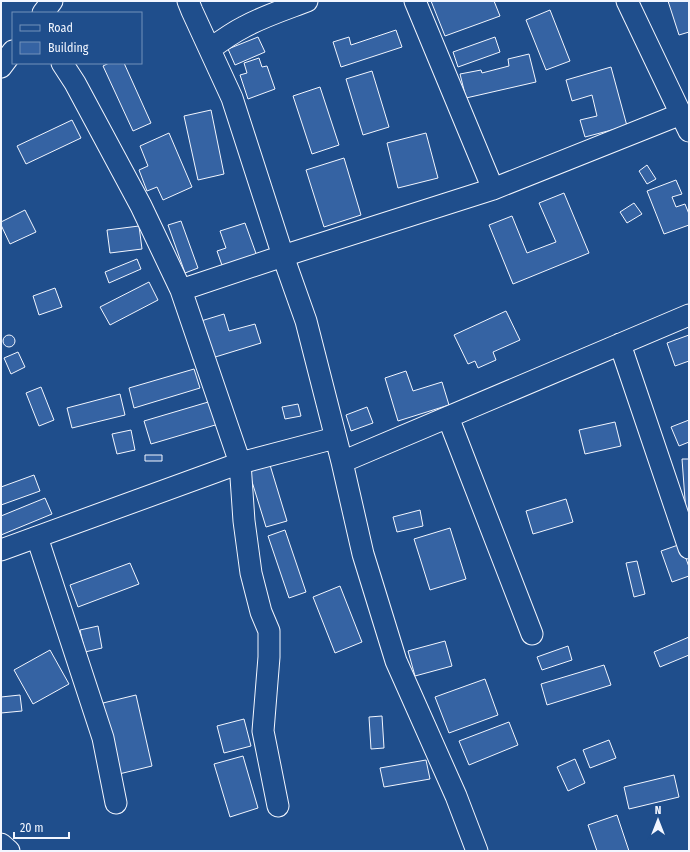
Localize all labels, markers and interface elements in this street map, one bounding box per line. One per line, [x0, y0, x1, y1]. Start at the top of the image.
legend [12, 12, 142, 64]
text: Road [48, 21, 73, 35]
text: Building [48, 41, 89, 55]
north arrow [638, 800, 678, 840]
text: N [655, 804, 661, 817]
scale bar [14, 814, 69, 840]
text: 20 m [20, 821, 44, 835]

